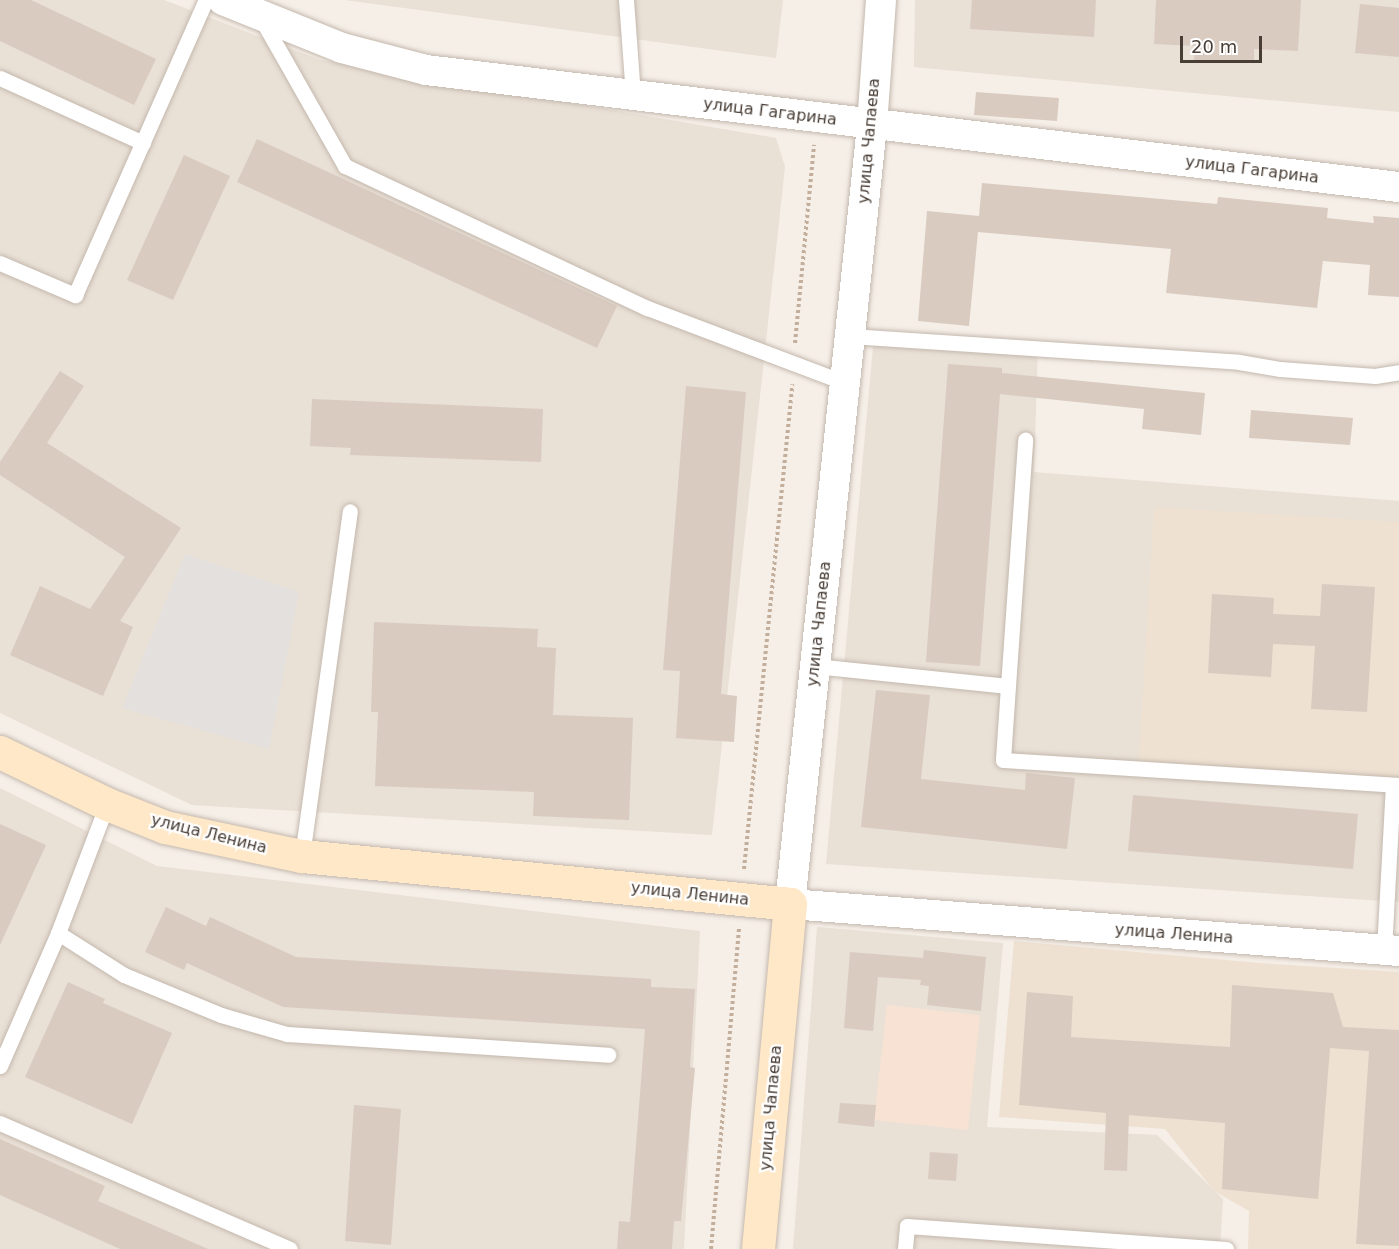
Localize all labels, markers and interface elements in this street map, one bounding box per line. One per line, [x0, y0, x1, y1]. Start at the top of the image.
scale bar [1183, 24, 1266, 62]
text: 20 m [1191, 36, 1237, 57]
street label: улица Чапаева [854, 77, 884, 205]
street label: улица Гагарина [702, 94, 838, 130]
street label: улица Гагарина [1184, 152, 1320, 188]
street label: улица Чапаева [803, 560, 835, 688]
street label: улица Ленина [149, 810, 269, 858]
street label: улица Ленина [630, 878, 750, 910]
street label: улица Ленина [1114, 920, 1234, 948]
street label: улица Чапаева [756, 1044, 786, 1172]

